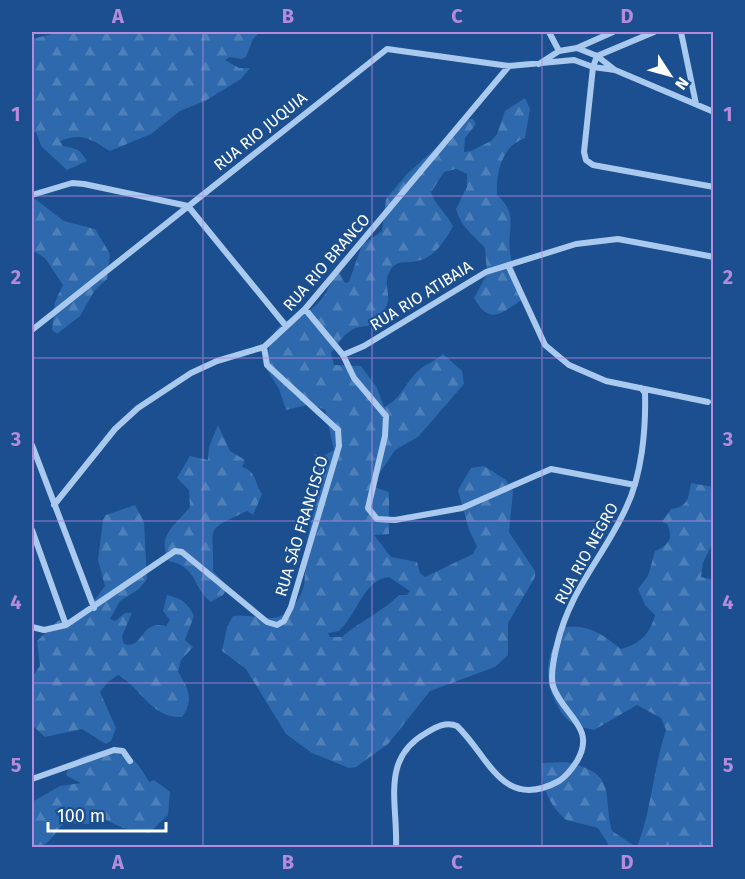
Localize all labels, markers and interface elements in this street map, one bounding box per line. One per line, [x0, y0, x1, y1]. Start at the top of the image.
text: A [111, 4, 125, 28]
text: B [282, 4, 294, 28]
text: C [451, 4, 463, 28]
text: D [620, 4, 634, 28]
north arrow [640, 45, 700, 105]
text: N [671, 74, 693, 93]
street label: RUA RIO JUQUIA [210, 88, 311, 175]
text: 1 [11, 102, 21, 126]
text: 1 [723, 102, 733, 126]
street label: RUA RIO BRANCO [279, 210, 374, 315]
street label: RUA RIO ATIBAIA [367, 256, 477, 335]
text: 2 [11, 265, 21, 289]
text: 2 [723, 265, 733, 289]
text: 3 [10, 427, 21, 451]
text: 3 [722, 427, 733, 451]
street label: RUA SÃO FRANCISCO [271, 453, 332, 599]
street label: RUA RIO NEGRO [551, 499, 622, 607]
text: 4 [10, 590, 22, 614]
text: 4 [722, 590, 734, 614]
text: 5 [11, 753, 22, 777]
text: 5 [723, 753, 734, 777]
scale bar [48, 795, 166, 833]
text: 100 m [57, 805, 105, 827]
text: A [111, 850, 125, 874]
text: B [282, 850, 294, 874]
text: C [451, 850, 463, 874]
text: D [620, 850, 634, 874]

